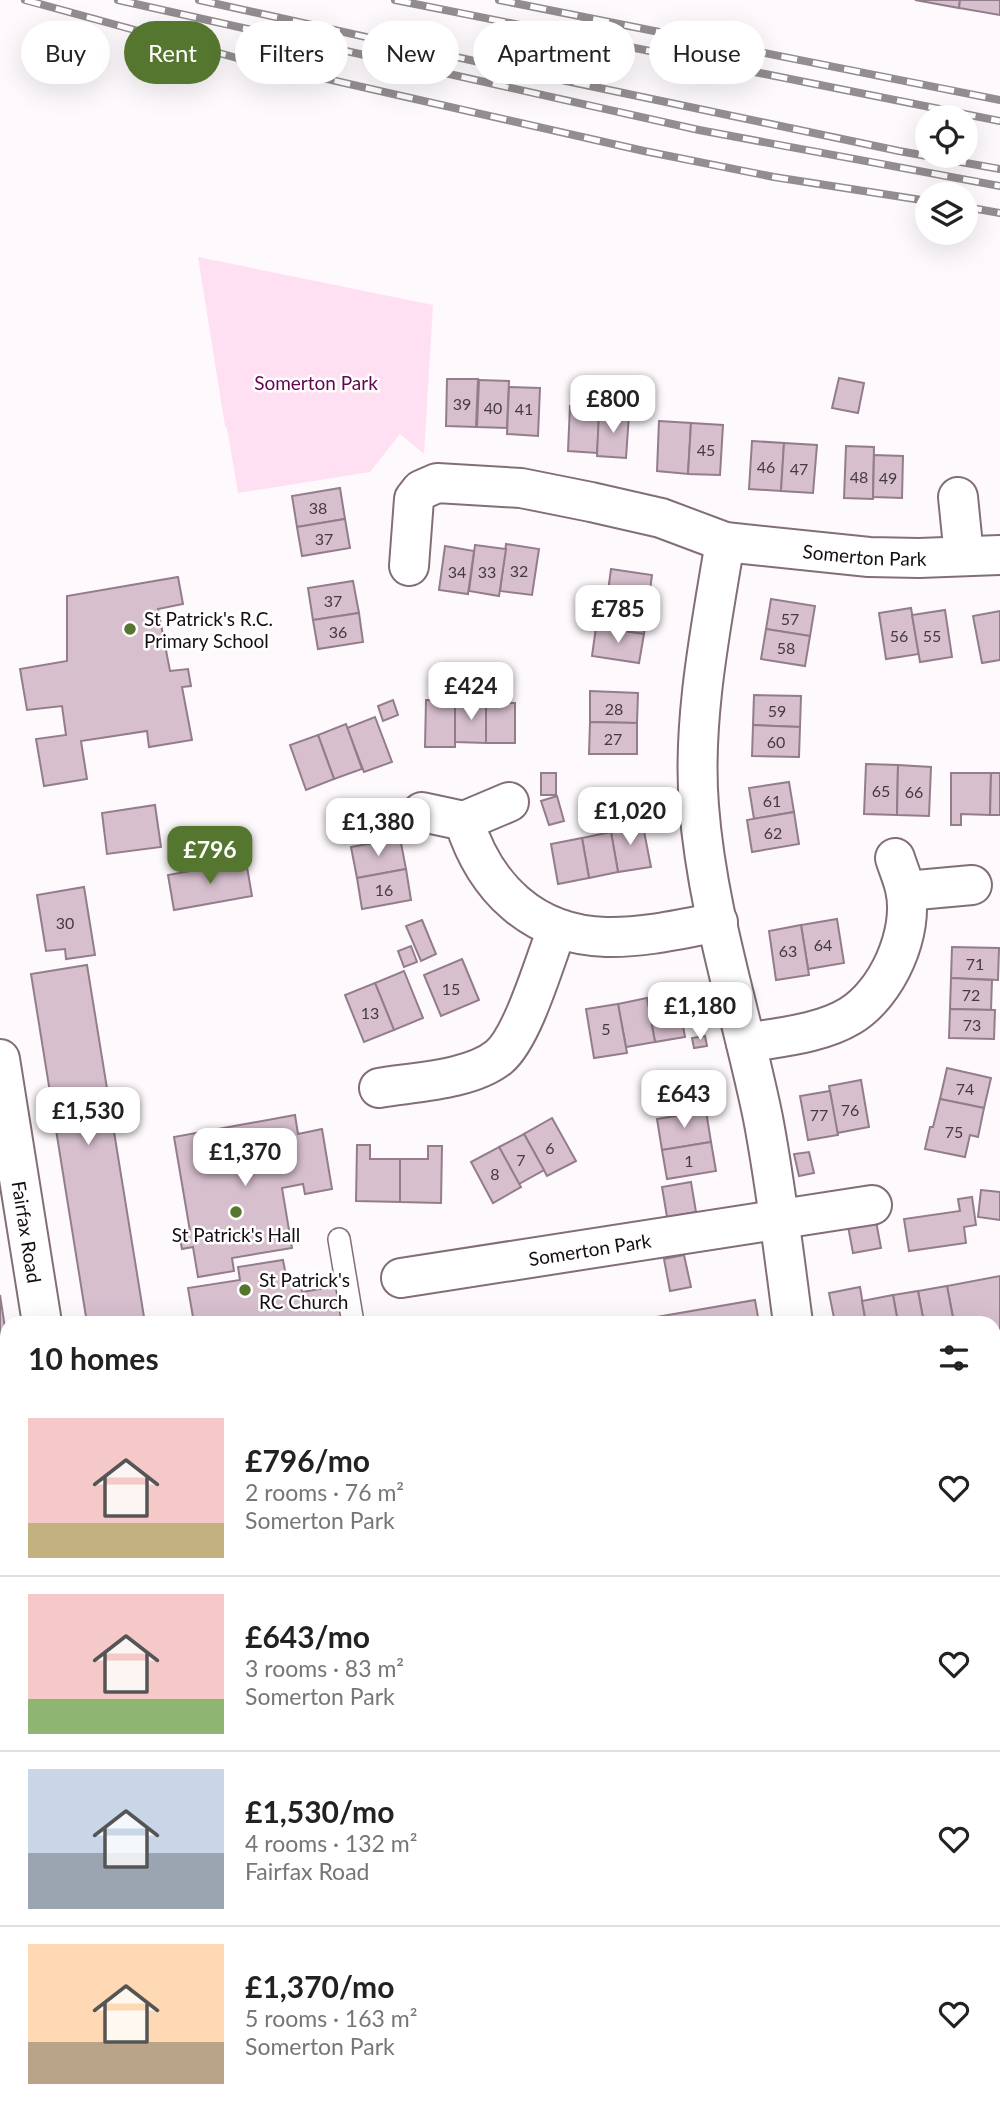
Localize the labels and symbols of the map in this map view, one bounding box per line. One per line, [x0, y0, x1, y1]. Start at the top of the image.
park label: Somerton Park [254, 371, 378, 394]
pin: £800 [572, 376, 654, 435]
house number: 39 [453, 394, 471, 413]
house number: 40 [484, 398, 502, 417]
house number: 41 [515, 399, 533, 418]
house number: 45 [697, 440, 715, 459]
house number: 46 [757, 457, 775, 476]
house number: 47 [790, 459, 808, 478]
house number: 48 [850, 467, 868, 486]
house number: 49 [879, 468, 897, 487]
house number: 38 [309, 498, 327, 517]
house number: 37 [315, 529, 333, 548]
street label: Somerton Park [802, 539, 927, 570]
house number: 32 [510, 561, 528, 580]
house number: 34 [448, 562, 466, 581]
house number: 33 [478, 562, 496, 581]
pin: £785 [577, 586, 659, 645]
house number: 37 [324, 591, 342, 610]
place label: St Patrick's R.C. Primary School [144, 607, 273, 652]
house number: 57 [781, 609, 799, 628]
marker: St Patrick's R.C. Primary School [122, 621, 138, 637]
house number: 36 [329, 622, 347, 641]
house number: 56 [890, 626, 908, 645]
house number: 55 [923, 626, 941, 645]
house number: 58 [777, 638, 795, 657]
pin: £424 [430, 662, 512, 722]
house number: 28 [605, 699, 623, 718]
house number: 59 [768, 701, 786, 720]
house number: 27 [604, 729, 622, 748]
house number: 60 [767, 732, 785, 751]
house number: 65 [872, 781, 890, 800]
house number: 66 [905, 782, 923, 801]
pin: £1,020 [573, 788, 687, 847]
house number: 61 [763, 791, 781, 810]
pin: £1,380 [321, 798, 435, 858]
house number: 62 [764, 823, 782, 842]
pin: £796 [169, 826, 251, 886]
house number: 16 [375, 880, 393, 899]
house number: 30 [56, 913, 74, 932]
house number: 64 [814, 935, 832, 954]
house number: 63 [779, 941, 797, 960]
house number: 71 [966, 954, 984, 973]
house number: 15 [442, 979, 460, 998]
pin: £1,180 [643, 982, 757, 1042]
house number: 72 [962, 985, 980, 1004]
house number: 13 [361, 1003, 379, 1022]
house number: 73 [963, 1015, 981, 1034]
house number: 5 [601, 1019, 611, 1038]
pin: £643 [643, 1070, 725, 1130]
house number: 74 [956, 1079, 974, 1098]
pin: £1,530 [31, 1088, 145, 1147]
house number: 76 [841, 1100, 859, 1119]
house number: 77 [810, 1105, 828, 1124]
house number: 75 [945, 1122, 963, 1141]
pin: £1,370 [188, 1128, 302, 1188]
house number: 6 [545, 1138, 555, 1157]
house number: 7 [516, 1150, 526, 1169]
house number: 1 [684, 1151, 694, 1170]
house number: 8 [490, 1164, 500, 1183]
street label: Fairfax Road [8, 1179, 47, 1284]
marker: St Patrick's Hall [228, 1204, 244, 1220]
place label: St Patrick's Hall [172, 1223, 300, 1246]
street label: Somerton Park [527, 1228, 653, 1270]
place label: St Patrick's RC Church [259, 1268, 350, 1313]
marker: St Patrick's RC Church [237, 1282, 253, 1298]

